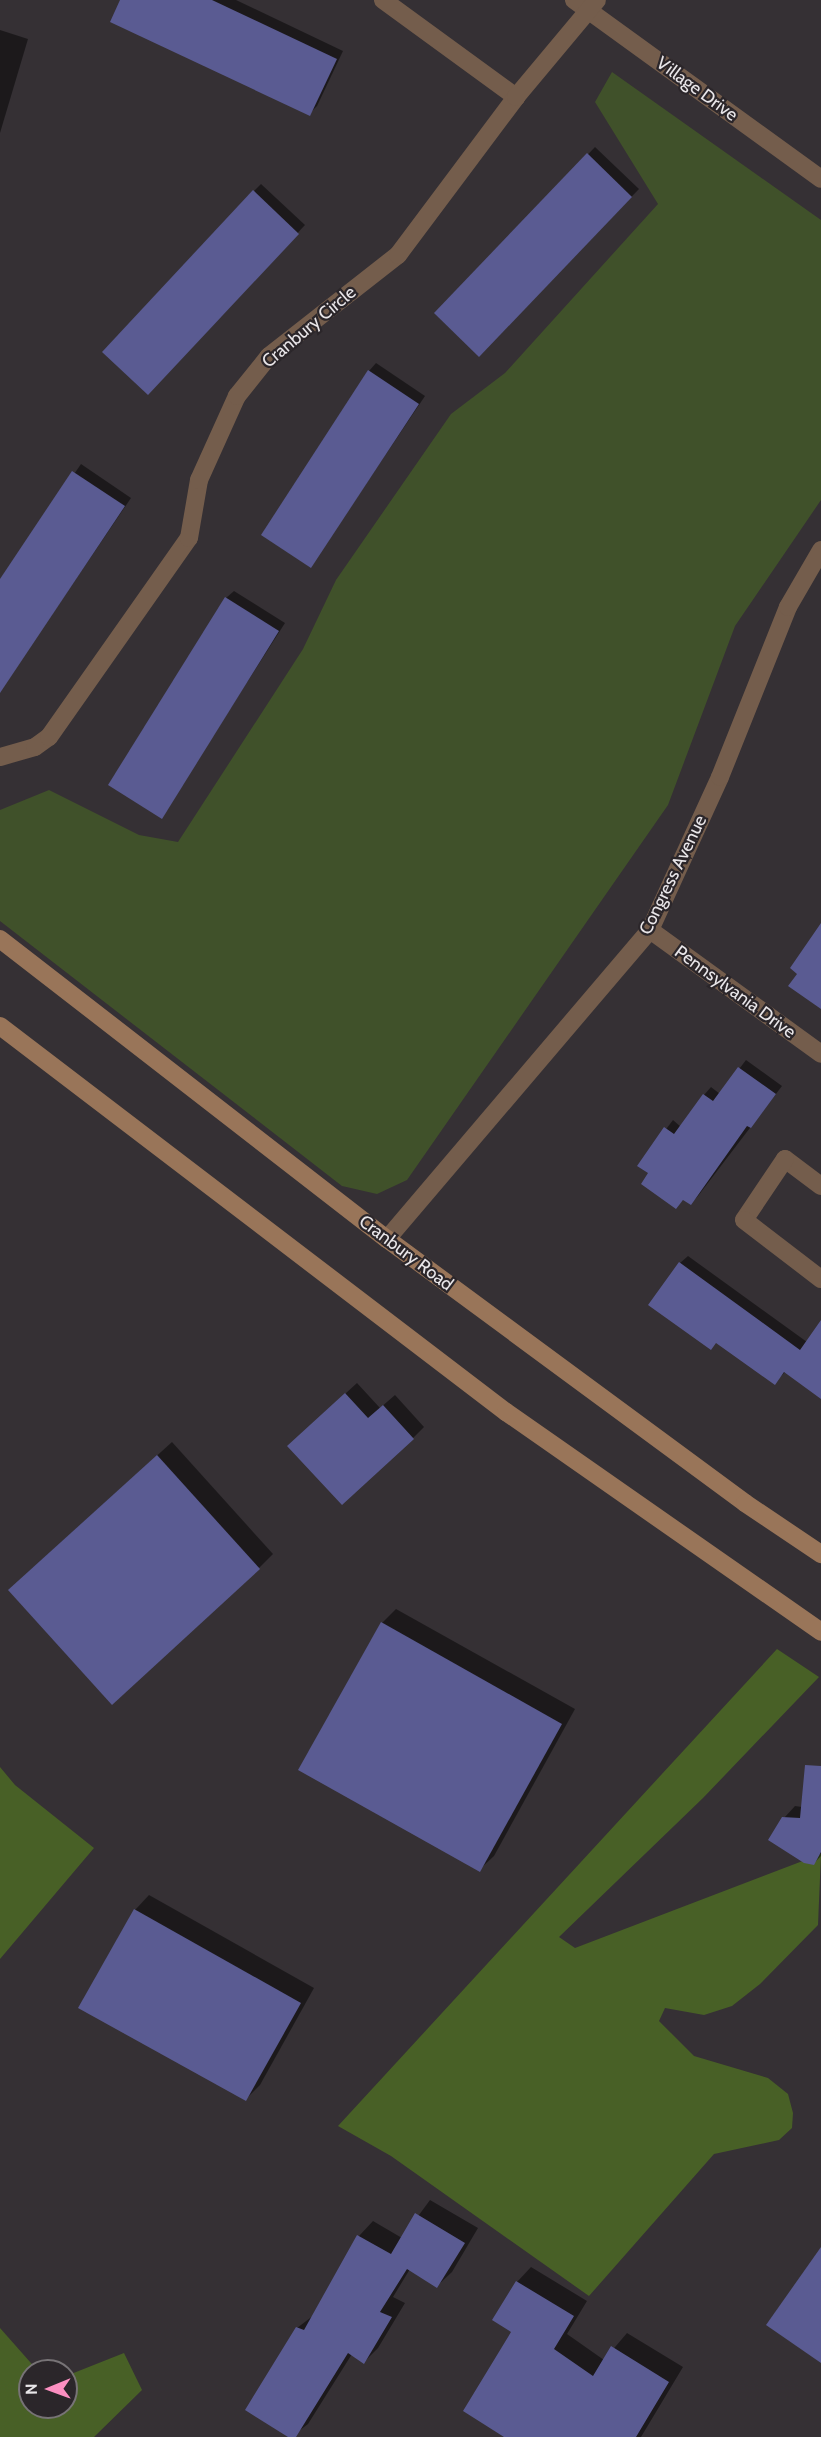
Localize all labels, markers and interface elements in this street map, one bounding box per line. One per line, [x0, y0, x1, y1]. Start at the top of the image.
street label: Village Drive [652, 52, 742, 126]
street label: Cranbury Circle [258, 281, 360, 373]
street label: Congress Avenue [635, 812, 711, 938]
street label: Pennsylvania Drive [670, 941, 800, 1043]
street label: Cranbury Road [355, 1211, 457, 1295]
north arrow [18, 2359, 78, 2419]
text: N [22, 2383, 41, 2395]

